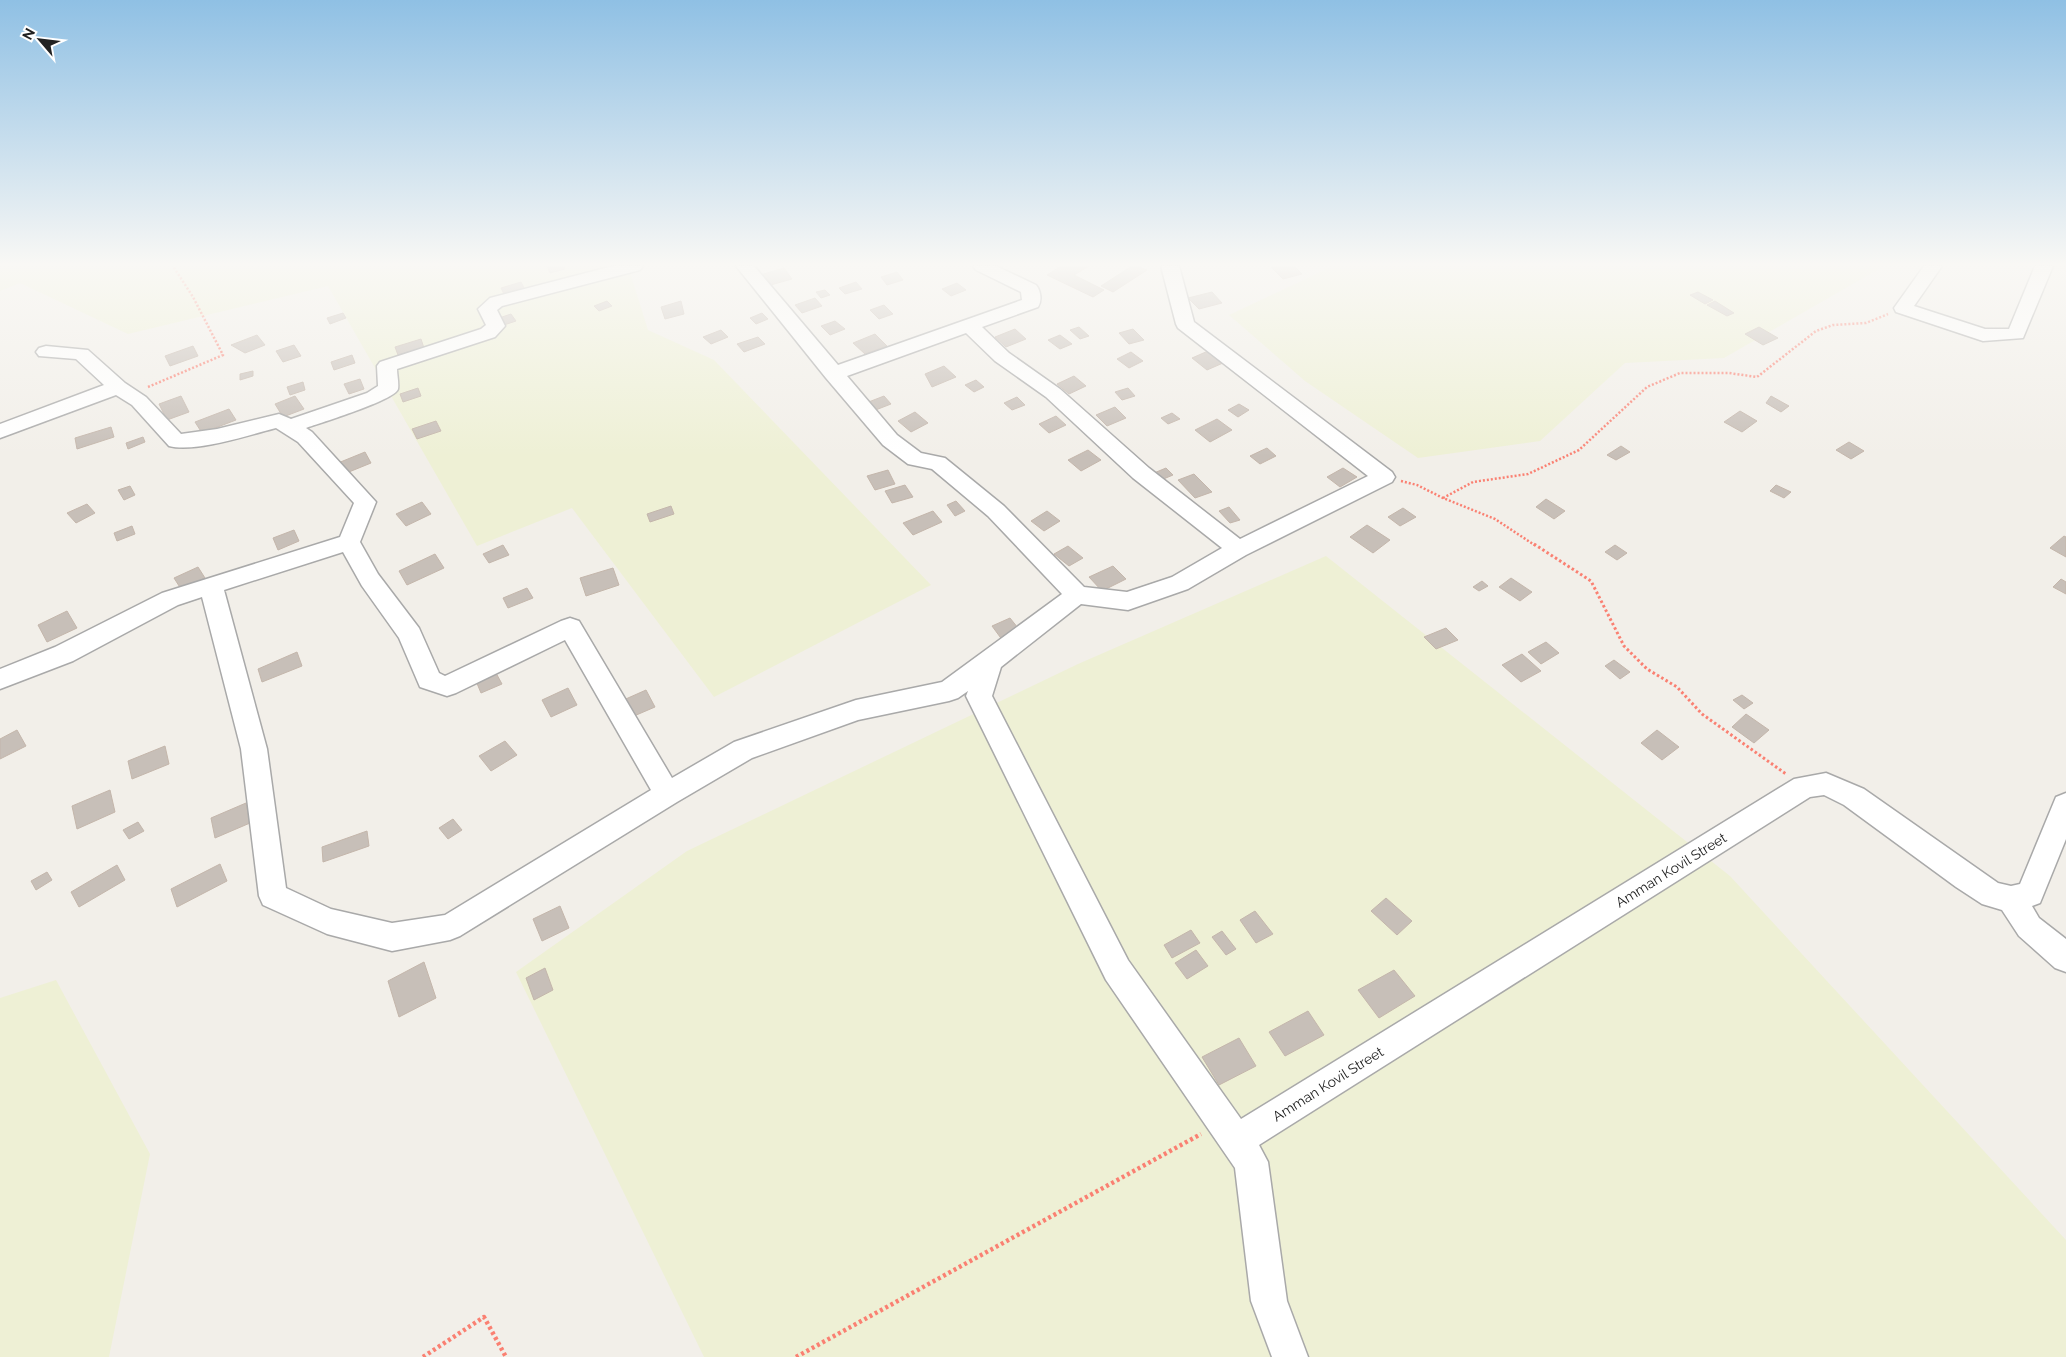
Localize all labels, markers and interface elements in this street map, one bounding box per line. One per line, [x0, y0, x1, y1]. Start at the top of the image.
north arrow [15, 15, 65, 65]
text: N [19, 25, 38, 42]
street label: Amman Kovil Street [1613, 829, 1730, 911]
street label: Amman Kovil Street [1270, 1043, 1387, 1125]

